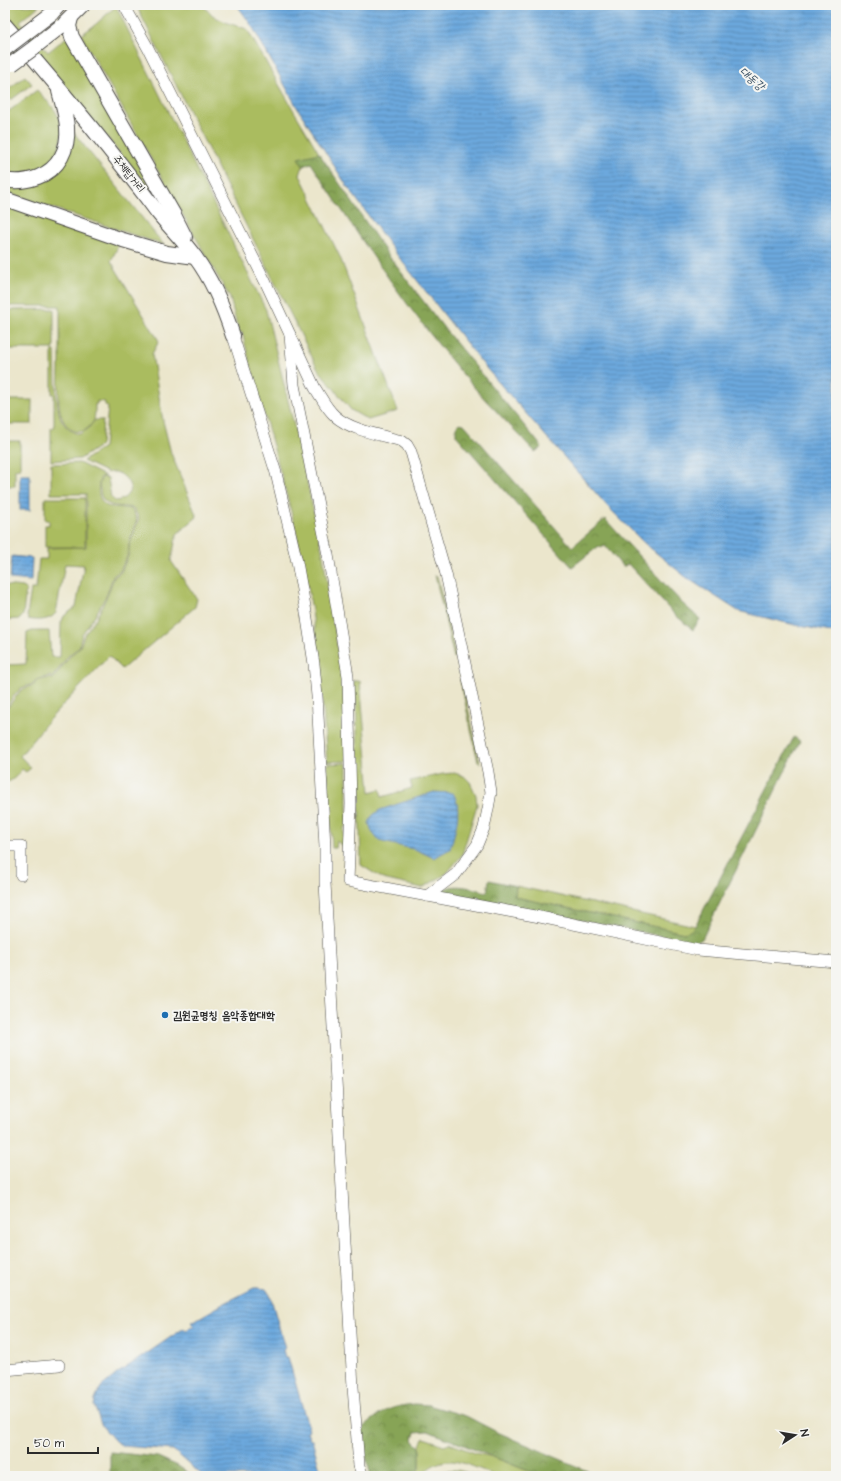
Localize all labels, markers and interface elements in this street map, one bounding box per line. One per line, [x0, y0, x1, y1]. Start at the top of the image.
water label: 대동강 [735, 63, 770, 96]
street label: 주체탑거리 [109, 152, 149, 196]
place label: 김원균명칭 음악종합대학 [173, 1008, 275, 1023]
marker: 김원균명칭 음악종합대학 [160, 1010, 170, 1020]
north arrow [775, 1415, 815, 1455]
text: N [796, 1428, 812, 1438]
scale bar [28, 1429, 98, 1455]
text: 50 m [34, 1435, 65, 1452]

